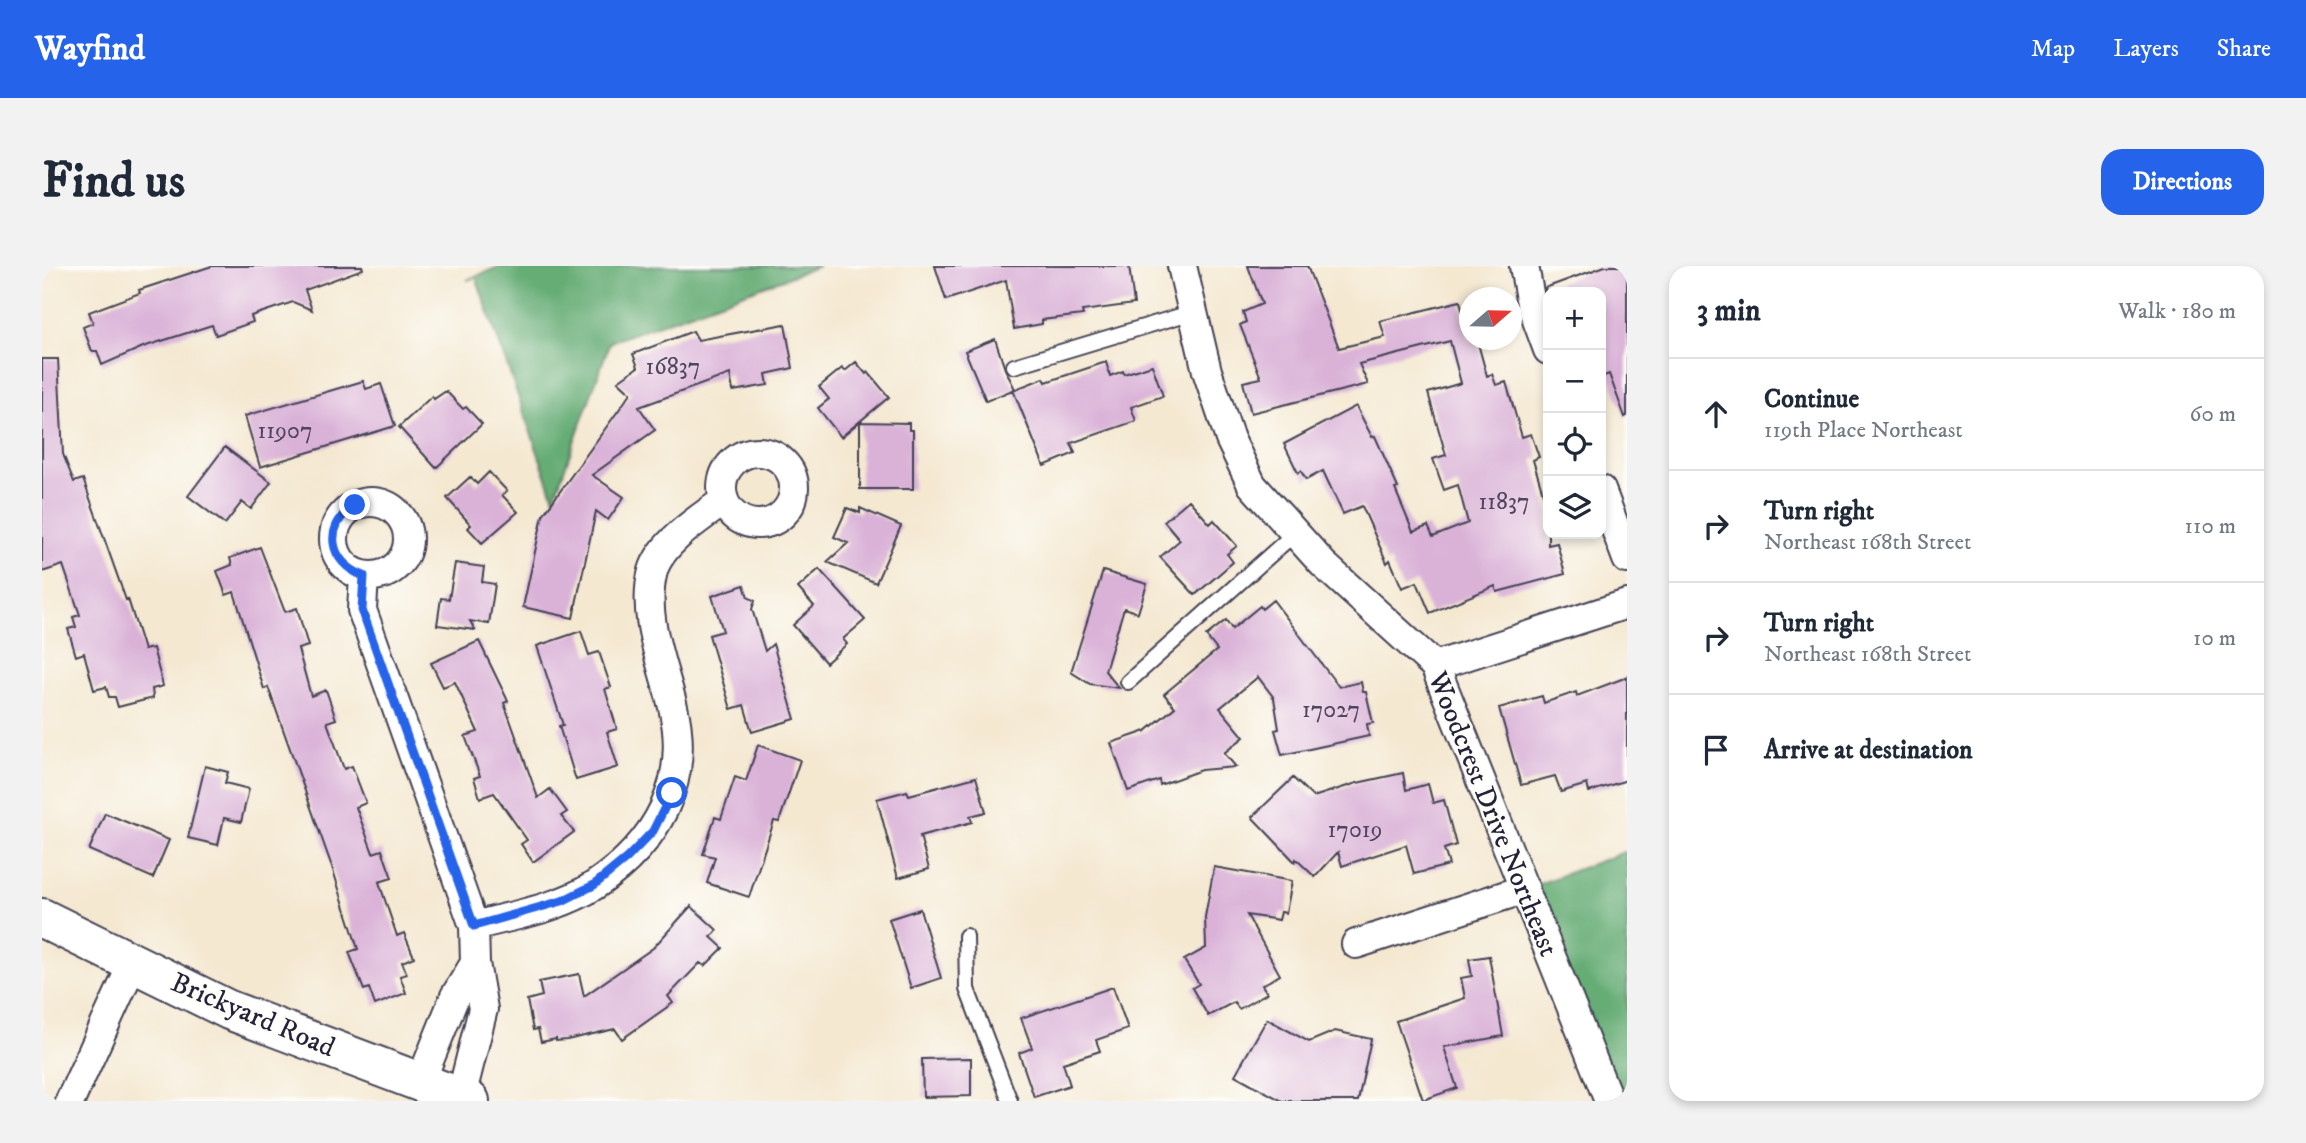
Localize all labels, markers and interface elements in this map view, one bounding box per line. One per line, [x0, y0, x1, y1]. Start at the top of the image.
text: Wayfind [35, 29, 145, 70]
text: Map [2031, 34, 2075, 64]
text: Layers [2113, 34, 2179, 64]
text: Share [2217, 34, 2271, 64]
button: Directions [2101, 149, 2264, 215]
text: Find us [42, 151, 185, 213]
north arrow [1459, 287, 1522, 350]
map controls [1543, 287, 1606, 539]
button: + [1543, 287, 1606, 350]
text: 3 min [1697, 293, 1761, 330]
text: Walk · 180 m [2118, 297, 2236, 326]
button: − [1543, 350, 1606, 413]
house number: 16837 [646, 352, 700, 382]
text: Continue [1764, 383, 1859, 416]
icon: ahead [1697, 395, 1735, 433]
text: 60 m [2189, 400, 2236, 429]
button: locate [1543, 413, 1606, 476]
house number: 11907 [257, 416, 313, 446]
text: 119th Place Northeast [1764, 416, 1963, 445]
button: layers [1543, 476, 1606, 539]
house number: 11837 [1478, 487, 1530, 517]
route end [339, 489, 370, 520]
text: Turn right [1764, 495, 1874, 528]
icon: right [1697, 507, 1735, 545]
text: 110 m [2185, 512, 2236, 541]
text: Northeast 168th Street [1764, 528, 1971, 557]
text: Turn right [1764, 607, 1874, 640]
icon: right [1697, 619, 1735, 657]
text: 10 m [2193, 624, 2236, 653]
text: Northeast 168th Street [1764, 640, 1971, 669]
street label: Woodcrest Drive Northeast [1419, 666, 1566, 961]
house number: 17027 [1302, 695, 1360, 725]
icon: arrive [1697, 731, 1735, 769]
text: Arrive at destination [1764, 734, 1973, 767]
route start [656, 777, 687, 808]
house number: 17019 [1328, 815, 1382, 845]
street label: Brickyard Road [166, 965, 340, 1065]

